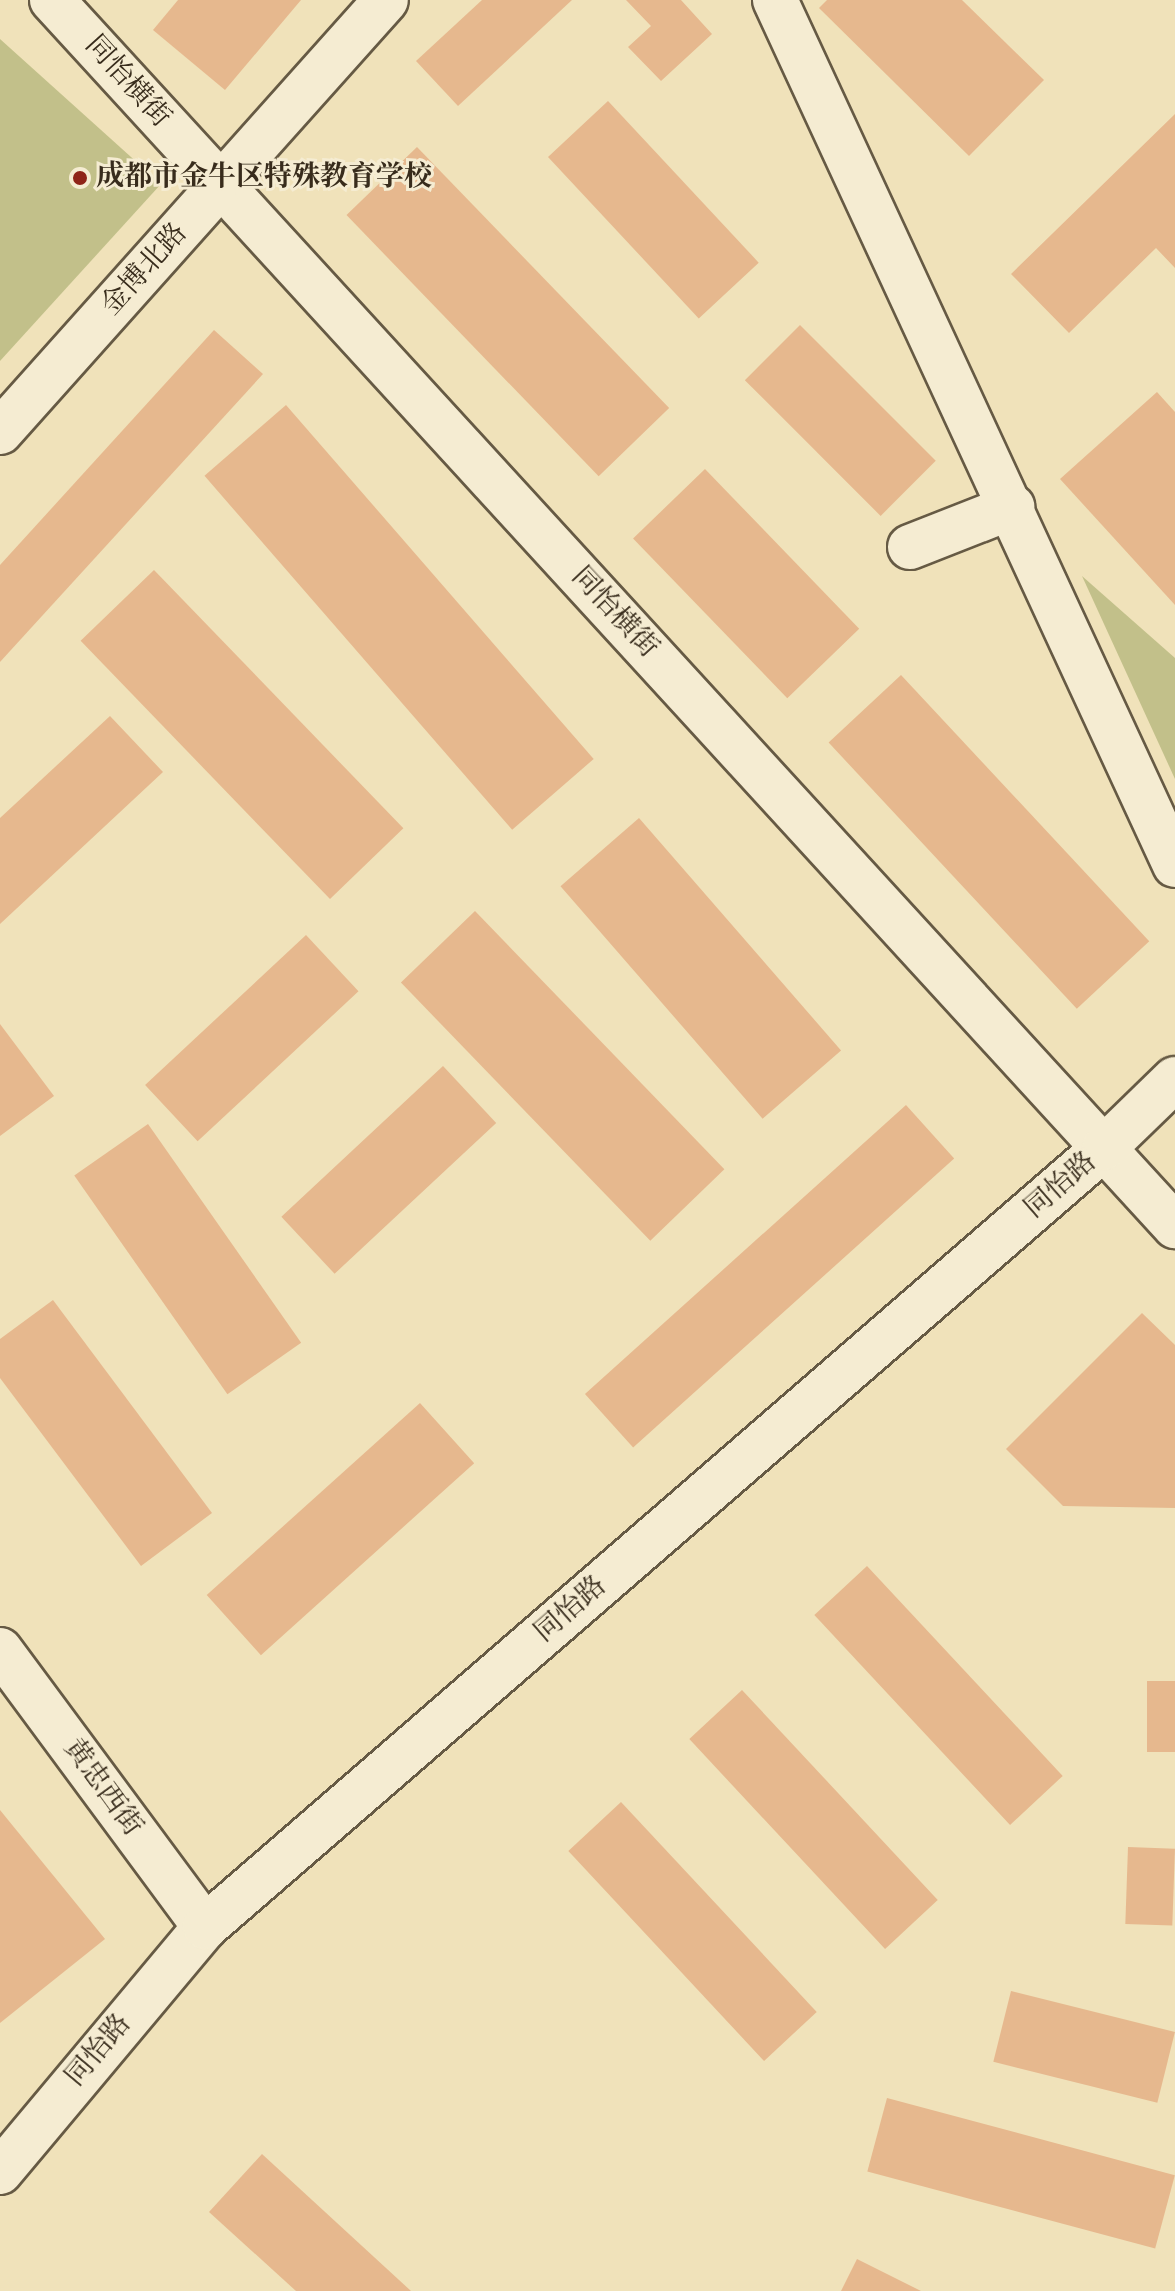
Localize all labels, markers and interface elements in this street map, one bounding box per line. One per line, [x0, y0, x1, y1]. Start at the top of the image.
street label: 同怡横街 [77, 29, 177, 135]
place label: 成都市金牛区特殊教育学校 [96, 161, 432, 195]
marker: 成都市金牛区特殊教育学校 [71, 169, 89, 187]
street label: 金博北路 [95, 217, 195, 323]
street label: 同怡横街 [564, 561, 664, 665]
street label: 同怡路 [1018, 1146, 1104, 1226]
street label: 同怡路 [528, 1570, 614, 1650]
street label: 黄忠西街 [55, 1733, 149, 1843]
street label: 同怡路 [59, 2008, 139, 2094]

